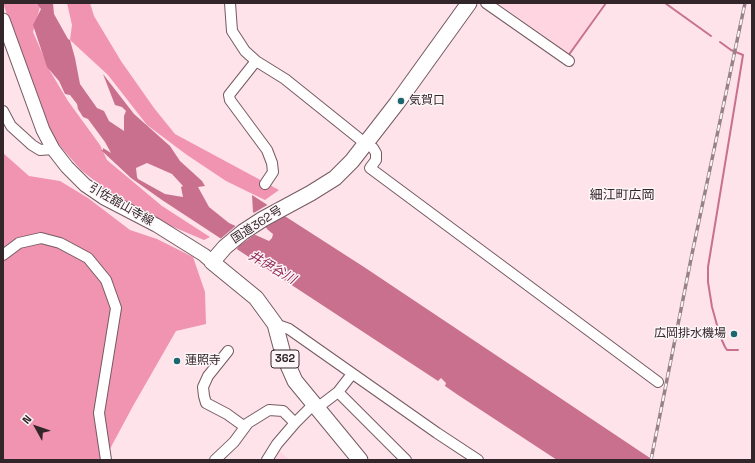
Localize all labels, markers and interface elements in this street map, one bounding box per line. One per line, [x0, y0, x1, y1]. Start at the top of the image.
place label: 気賀口 [409, 94, 445, 108]
marker: 気賀口 [396, 96, 406, 106]
street label: 引佐舘山寺線 [86, 181, 156, 229]
district label: 細江町広岡 [590, 187, 654, 203]
street label: 国道362号 [229, 203, 285, 247]
water label: 井伊谷川 [246, 248, 298, 288]
place label: 広岡排水機場 [654, 327, 726, 341]
marker: 広岡排水機場 [729, 329, 739, 339]
road number: 362 [271, 350, 299, 368]
place label: 蓮照寺 [185, 354, 221, 368]
marker: 蓮照寺 [172, 356, 182, 366]
north arrow [16, 407, 56, 447]
text: N [19, 412, 35, 427]

